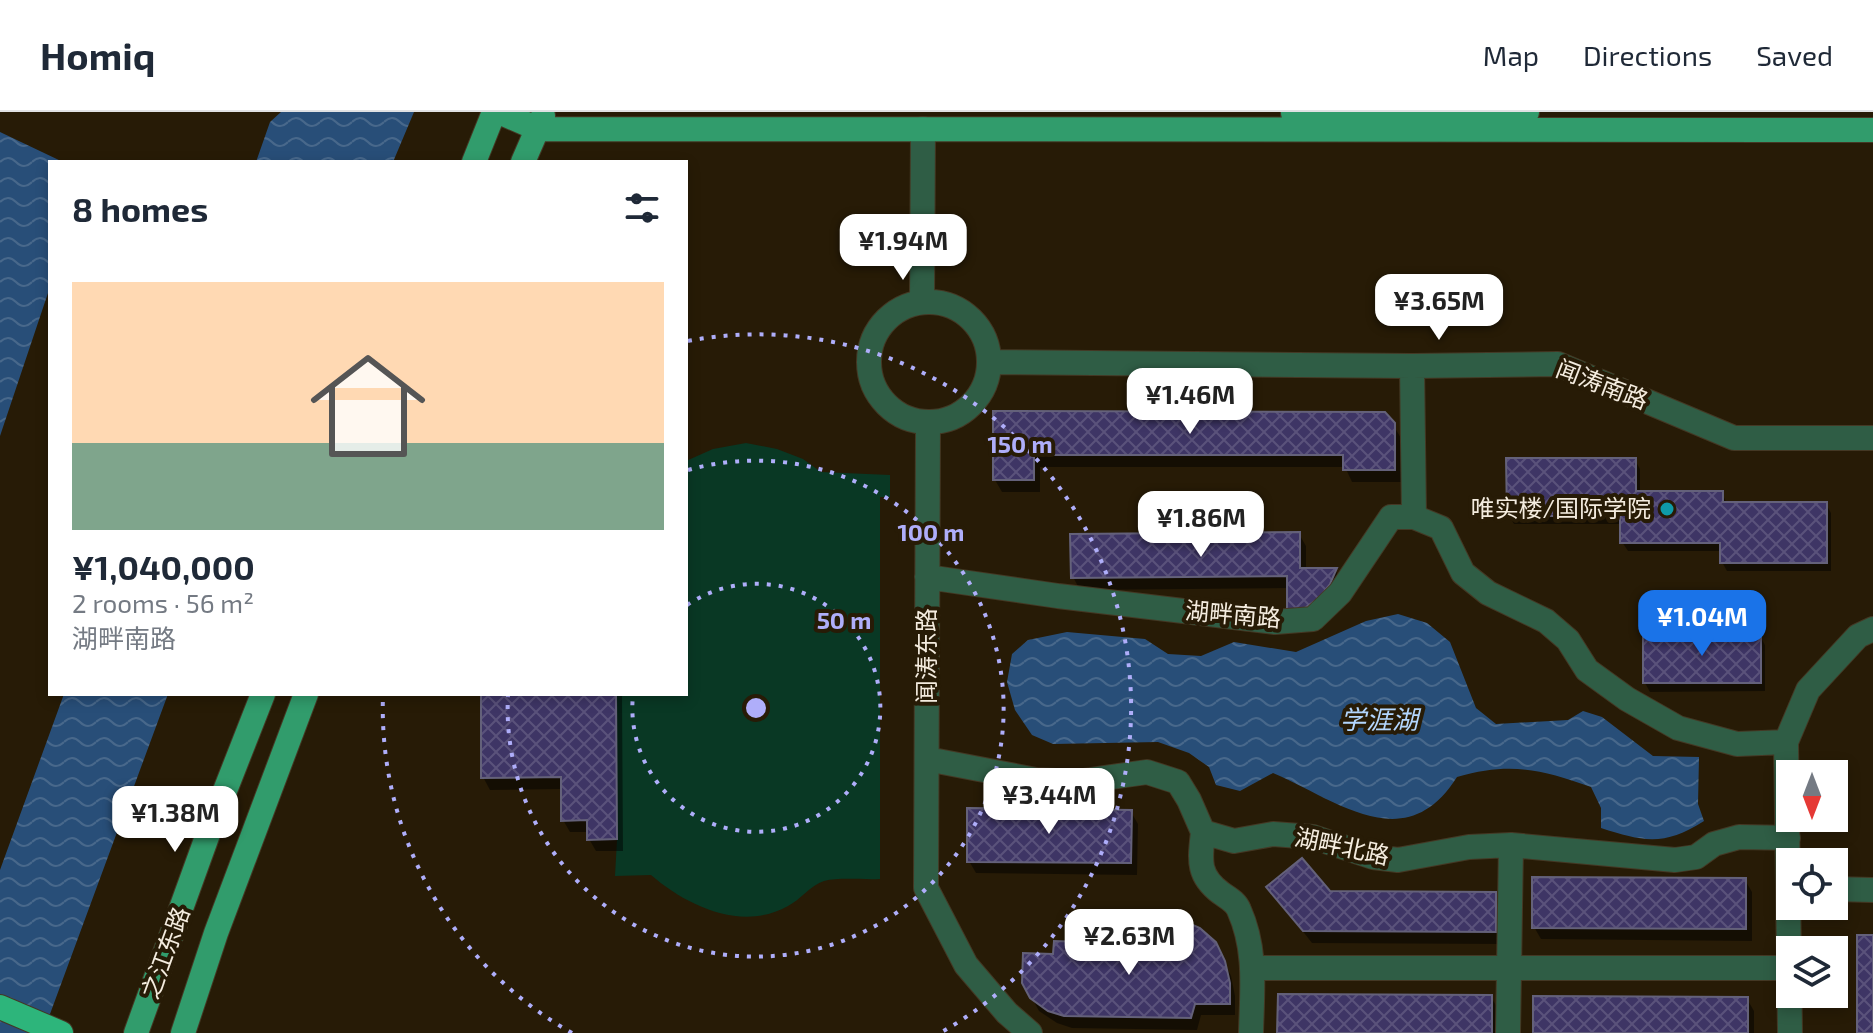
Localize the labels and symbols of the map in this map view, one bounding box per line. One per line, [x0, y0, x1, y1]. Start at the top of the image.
pin: ¥1.94M [838, 214, 968, 282]
pin: ¥3.65M [1374, 274, 1504, 342]
street label: 闻涛南路 [1553, 353, 1653, 414]
pin: ¥1.46M [1125, 368, 1255, 436]
text: 150 m [987, 429, 1053, 458]
pin: ¥1.86M [1136, 491, 1266, 559]
place label: 唯实楼/国际学院 [1471, 493, 1651, 522]
marker: 唯实楼/国际学院 [1658, 500, 1676, 518]
text: 100 m [898, 517, 964, 546]
pin: ¥1.04M [1637, 590, 1767, 658]
street label: 湖畔南路 [1184, 595, 1282, 632]
text: 50 m [817, 605, 871, 634]
street label: 闻涛东路 [911, 608, 940, 704]
centre of rings [742, 694, 770, 722]
water label: 学涯湖 [1340, 703, 1422, 734]
north arrow [1776, 760, 1848, 832]
pin: ¥3.44M [984, 768, 1114, 836]
pin: ¥1.38M [110, 786, 240, 854]
street label: 湖畔北路 [1292, 821, 1392, 870]
street label: 之江东路 [135, 902, 195, 1003]
pin: ¥2.63M [1064, 909, 1194, 977]

